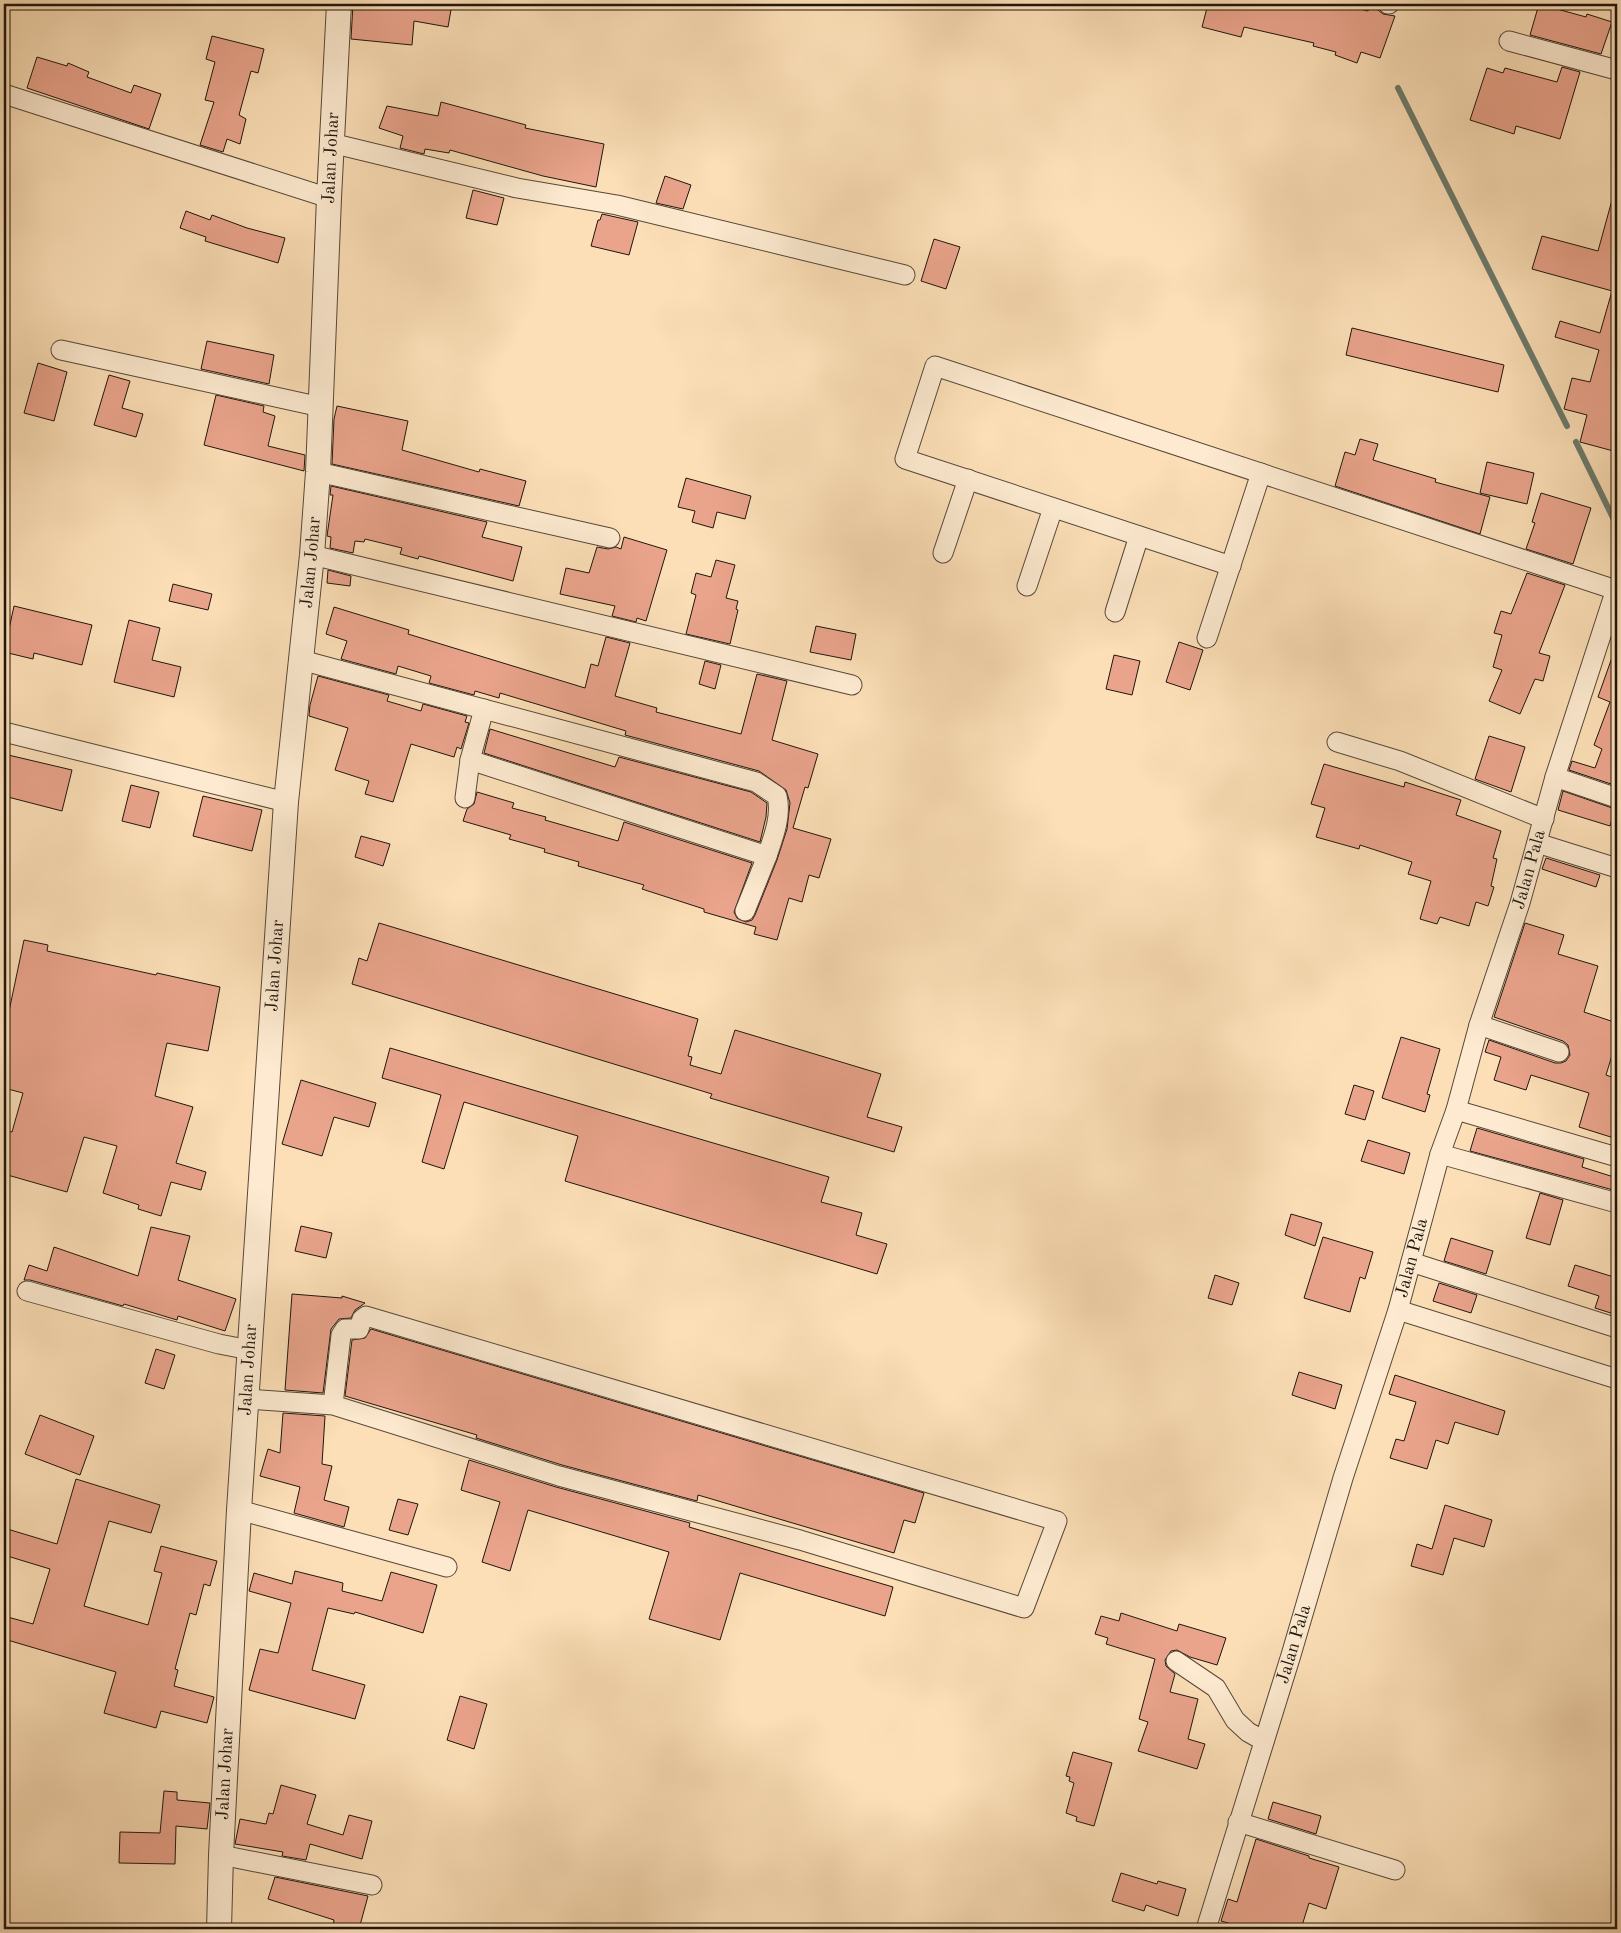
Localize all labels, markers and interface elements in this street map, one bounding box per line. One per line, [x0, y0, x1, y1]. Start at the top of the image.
street label: Jalan Johar [320, 111, 342, 204]
street label: Jalan Johar [297, 515, 324, 609]
street label: Jalan Pala [1510, 828, 1549, 912]
street label: Jalan Johar [263, 919, 287, 1012]
street label: Jalan Pala [1393, 1216, 1431, 1300]
street label: Jalan Johar [236, 1323, 260, 1416]
street label: Jalan Pala [1274, 1603, 1314, 1686]
street label: Jalan Johar [214, 1727, 237, 1821]

